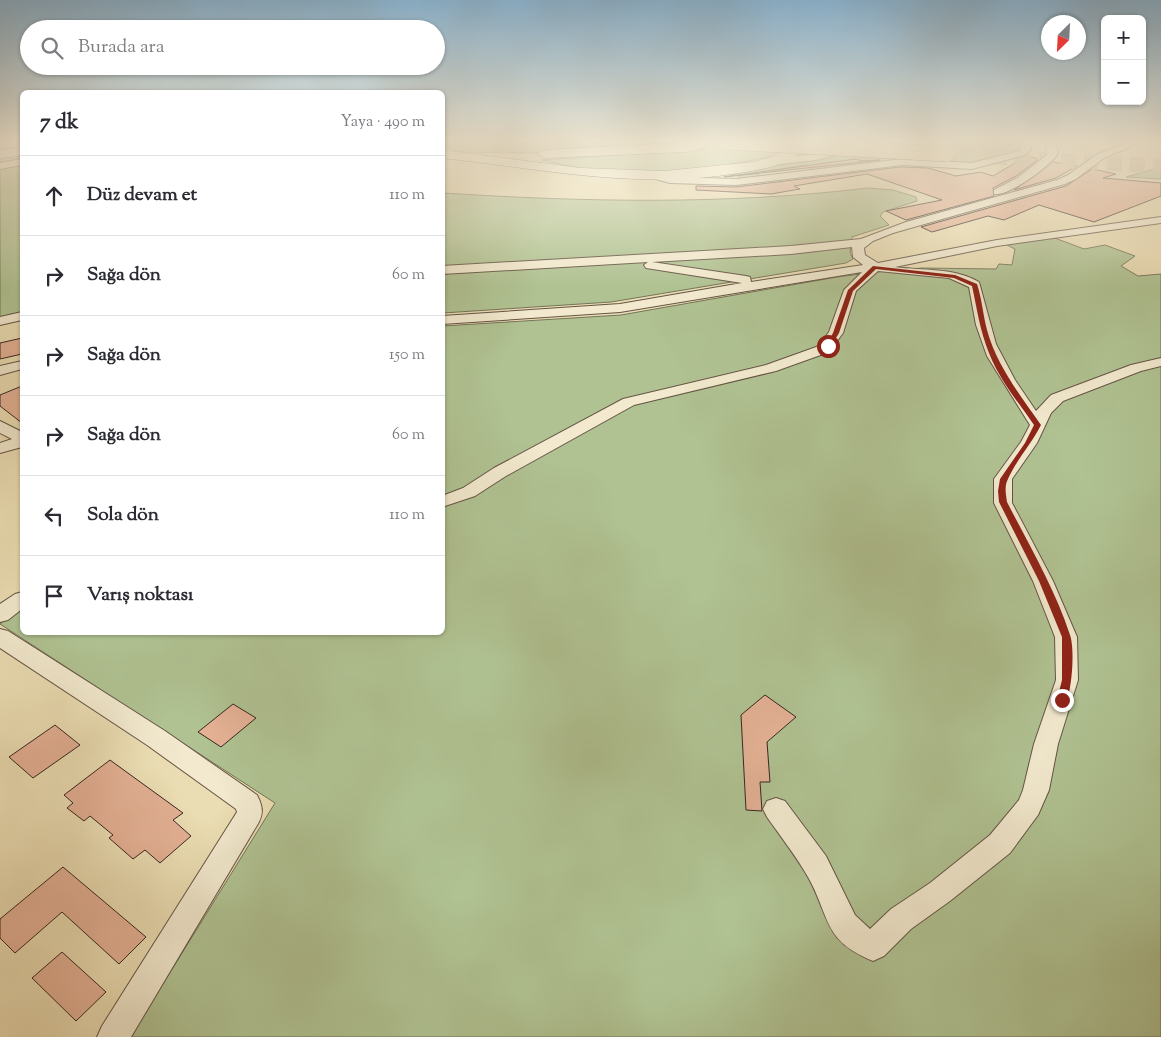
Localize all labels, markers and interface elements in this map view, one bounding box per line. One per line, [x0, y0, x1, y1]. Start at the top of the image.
north arrow [1041, 15, 1086, 60]
map controls [1101, 15, 1146, 105]
button: + [1101, 15, 1146, 60]
search box [20, 20, 445, 75]
icon: search [38, 34, 66, 62]
text: Burada ara [78, 34, 164, 61]
button: − [1101, 60, 1146, 105]
text: 7 dk [40, 108, 79, 138]
text: Yaya · 490 m [341, 111, 425, 134]
icon: ahead [40, 182, 68, 210]
text: Düz devam et [87, 182, 197, 209]
text: 110 m [389, 184, 425, 207]
icon: right [40, 262, 68, 290]
text: Sağa dön [87, 262, 161, 289]
text: 60 m [392, 264, 425, 287]
route start [817, 335, 840, 358]
icon: right [40, 342, 68, 370]
text: Sağa dön [87, 342, 161, 369]
text: 150 m [389, 344, 425, 367]
icon: right [40, 422, 68, 450]
text: Sağa dön [87, 422, 161, 449]
text: 60 m [392, 424, 425, 447]
icon: left [40, 502, 68, 530]
text: Sola dön [87, 502, 159, 529]
text: 110 m [389, 504, 425, 527]
icon: arrive [40, 582, 68, 610]
text: Varış noktası [87, 582, 193, 609]
route end [1051, 689, 1074, 712]

